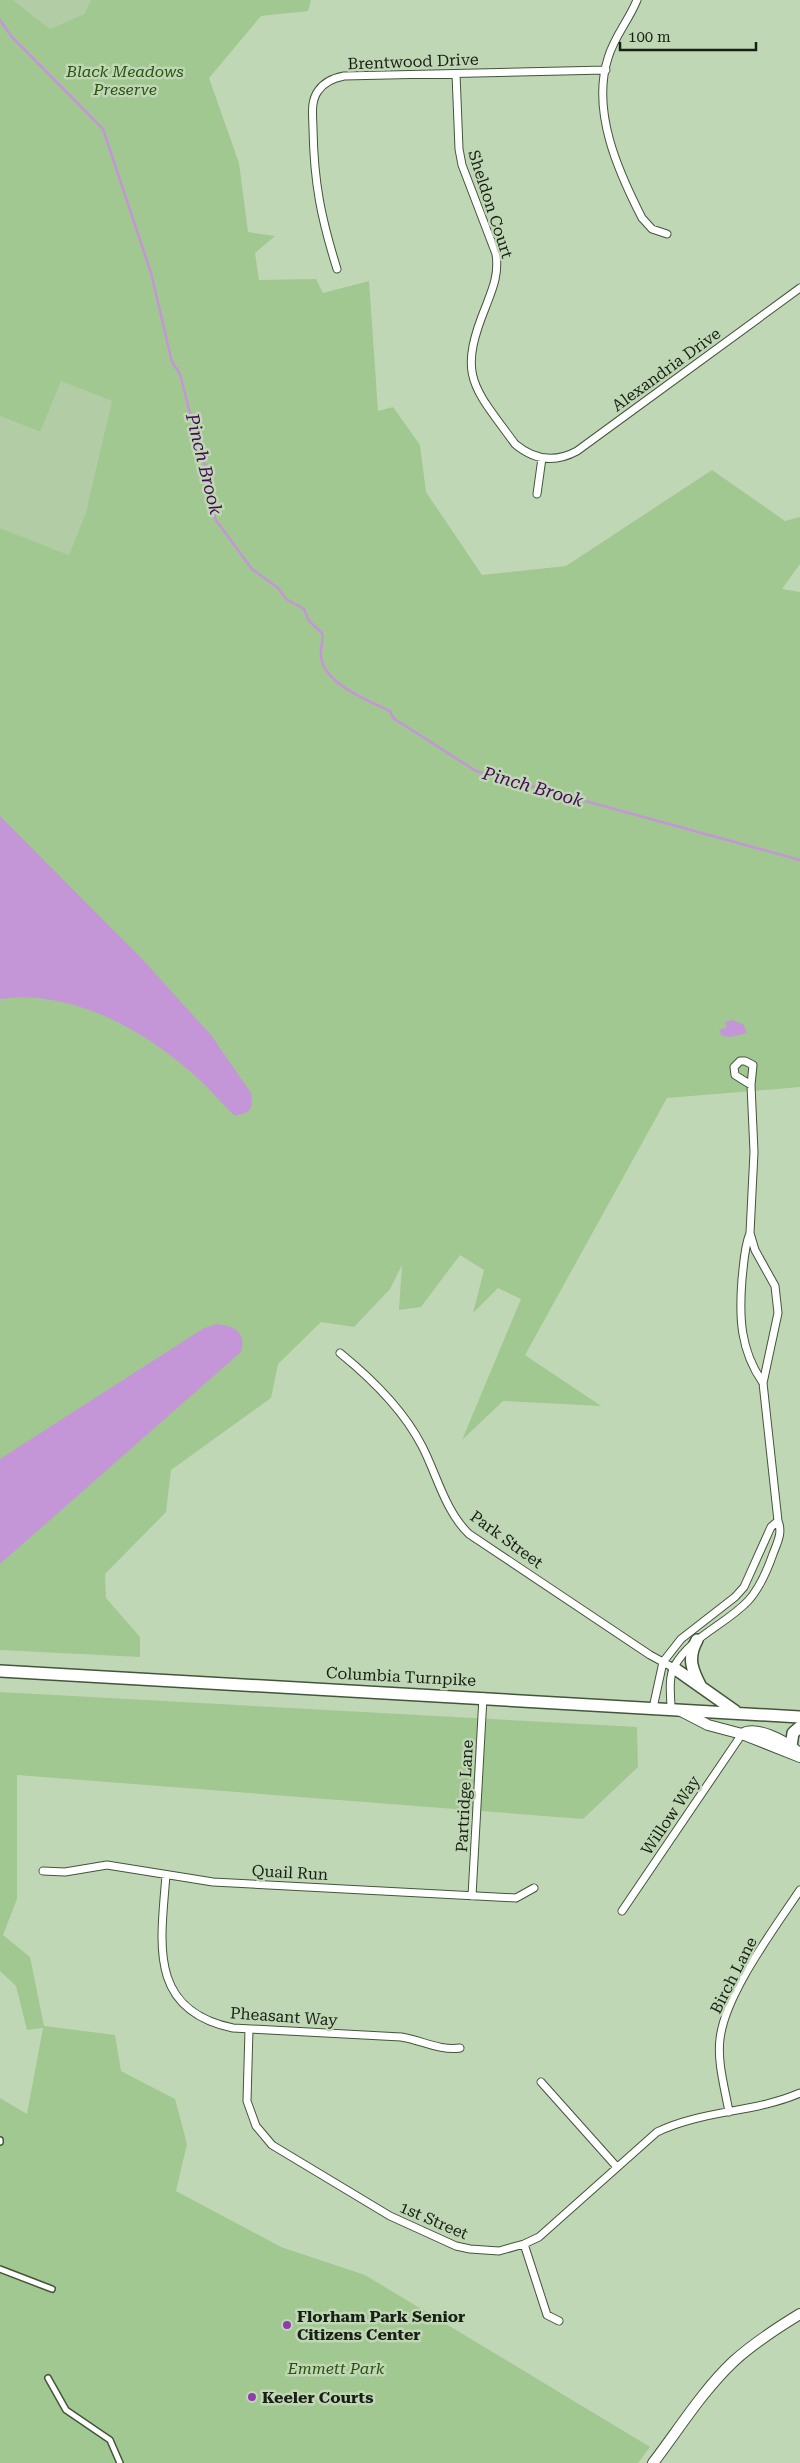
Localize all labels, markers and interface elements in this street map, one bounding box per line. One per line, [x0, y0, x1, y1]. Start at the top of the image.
scale bar [620, 20, 756, 52]
text: 100 m [628, 28, 671, 46]
street label: Brentwood Drive [347, 50, 479, 73]
park label: Black Meadows Preserve [65, 62, 184, 99]
street label: Sheldon Court [464, 148, 517, 261]
street label: Alexandria Drive [608, 324, 724, 415]
water label: Pinch Brook [182, 410, 227, 517]
water label: Pinch Brook [480, 762, 586, 811]
street label: Park Street [467, 1507, 547, 1572]
street label: Columbia Turnpike [325, 1663, 477, 1690]
street label: Partridge Lane [452, 1739, 477, 1853]
street label: Willow Way [637, 1772, 704, 1858]
street label: Quail Run [251, 1861, 329, 1884]
street label: Birch Lane [706, 1934, 761, 2017]
street label: Pheasant Way [230, 2003, 339, 2030]
street label: 1st Street [397, 2198, 471, 2243]
place label: Florham Park Senior Citizens Center [297, 2307, 465, 2344]
marker: Florham Park Senior Citizens Center [281, 2319, 293, 2331]
park label: Emmett Park [286, 2359, 385, 2378]
place label: Keeler Courts [262, 2388, 373, 2407]
marker: Keeler Courts [246, 2391, 258, 2403]

